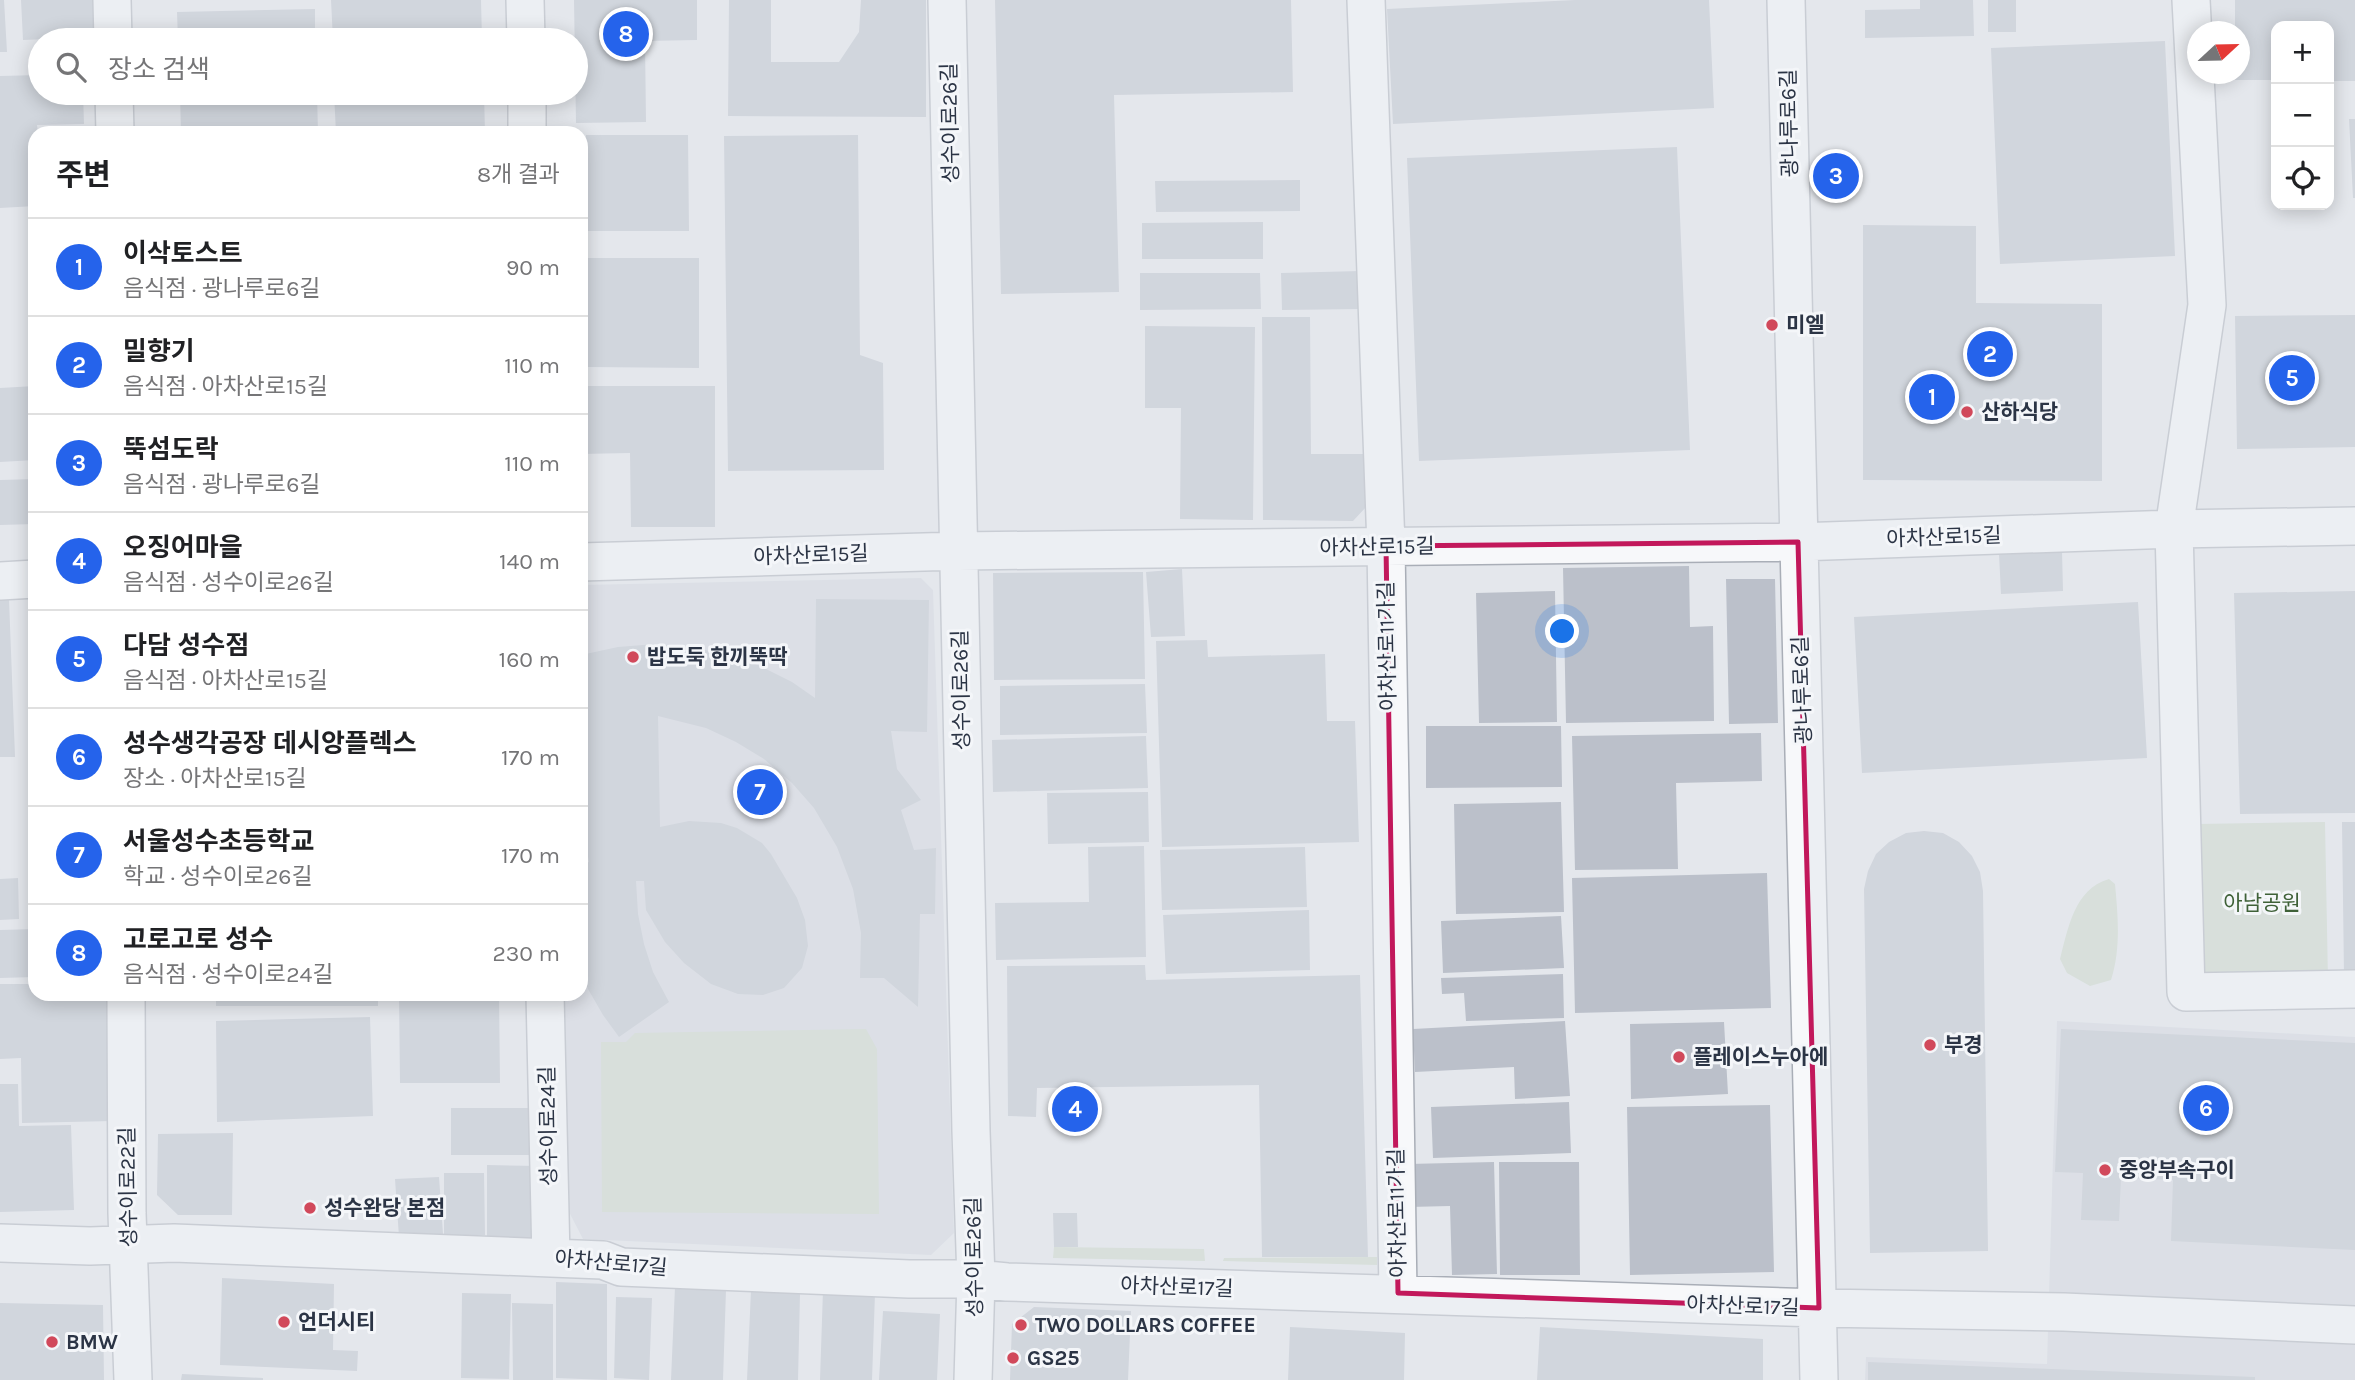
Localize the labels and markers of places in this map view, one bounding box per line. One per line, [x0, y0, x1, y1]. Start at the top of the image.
pin: 8 [603, 8, 649, 60]
pin: 3 [1813, 150, 1859, 202]
place label: 미엘 [1786, 313, 1825, 337]
marker: 미엘 [1764, 317, 1780, 333]
pin: 2 [1967, 328, 2013, 380]
pin: 5 [2269, 352, 2315, 404]
pin: 1 [1909, 371, 1955, 423]
place label: 산하식당 [1981, 400, 2058, 424]
marker: 산하식당 [1959, 404, 1975, 420]
place label: 밥도둑 한끼뚝딱 [647, 645, 788, 669]
marker: 밥도둑 한끼뚝딱 [625, 649, 641, 665]
pin: 7 [737, 766, 783, 818]
place label: 부경 [1944, 1033, 1983, 1057]
marker: 부경 [1922, 1037, 1938, 1053]
place label: 플레이스누아에 [1693, 1045, 1828, 1069]
marker: 플레이스누아에 [1671, 1049, 1687, 1065]
pin: 6 [2183, 1082, 2229, 1134]
pin: 4 [1052, 1083, 1098, 1135]
place label: 중앙부속구이 [2119, 1158, 2235, 1182]
marker: 중앙부속구이 [2097, 1162, 2113, 1178]
place label: 성수완당 본점 [324, 1196, 445, 1220]
marker: 성수완당 본점 [302, 1200, 318, 1216]
place label: 언더시티 [298, 1310, 375, 1334]
place label: TWO DOLLARS COFFEE [1035, 1313, 1256, 1337]
marker: 언더시티 [276, 1314, 292, 1330]
marker: TWO DOLLARS COFFEE [1013, 1317, 1029, 1333]
place label: BMW [66, 1330, 118, 1354]
marker: BMW [44, 1334, 60, 1350]
place label: GS25 [1027, 1346, 1080, 1370]
marker: GS25 [1005, 1350, 1021, 1366]

